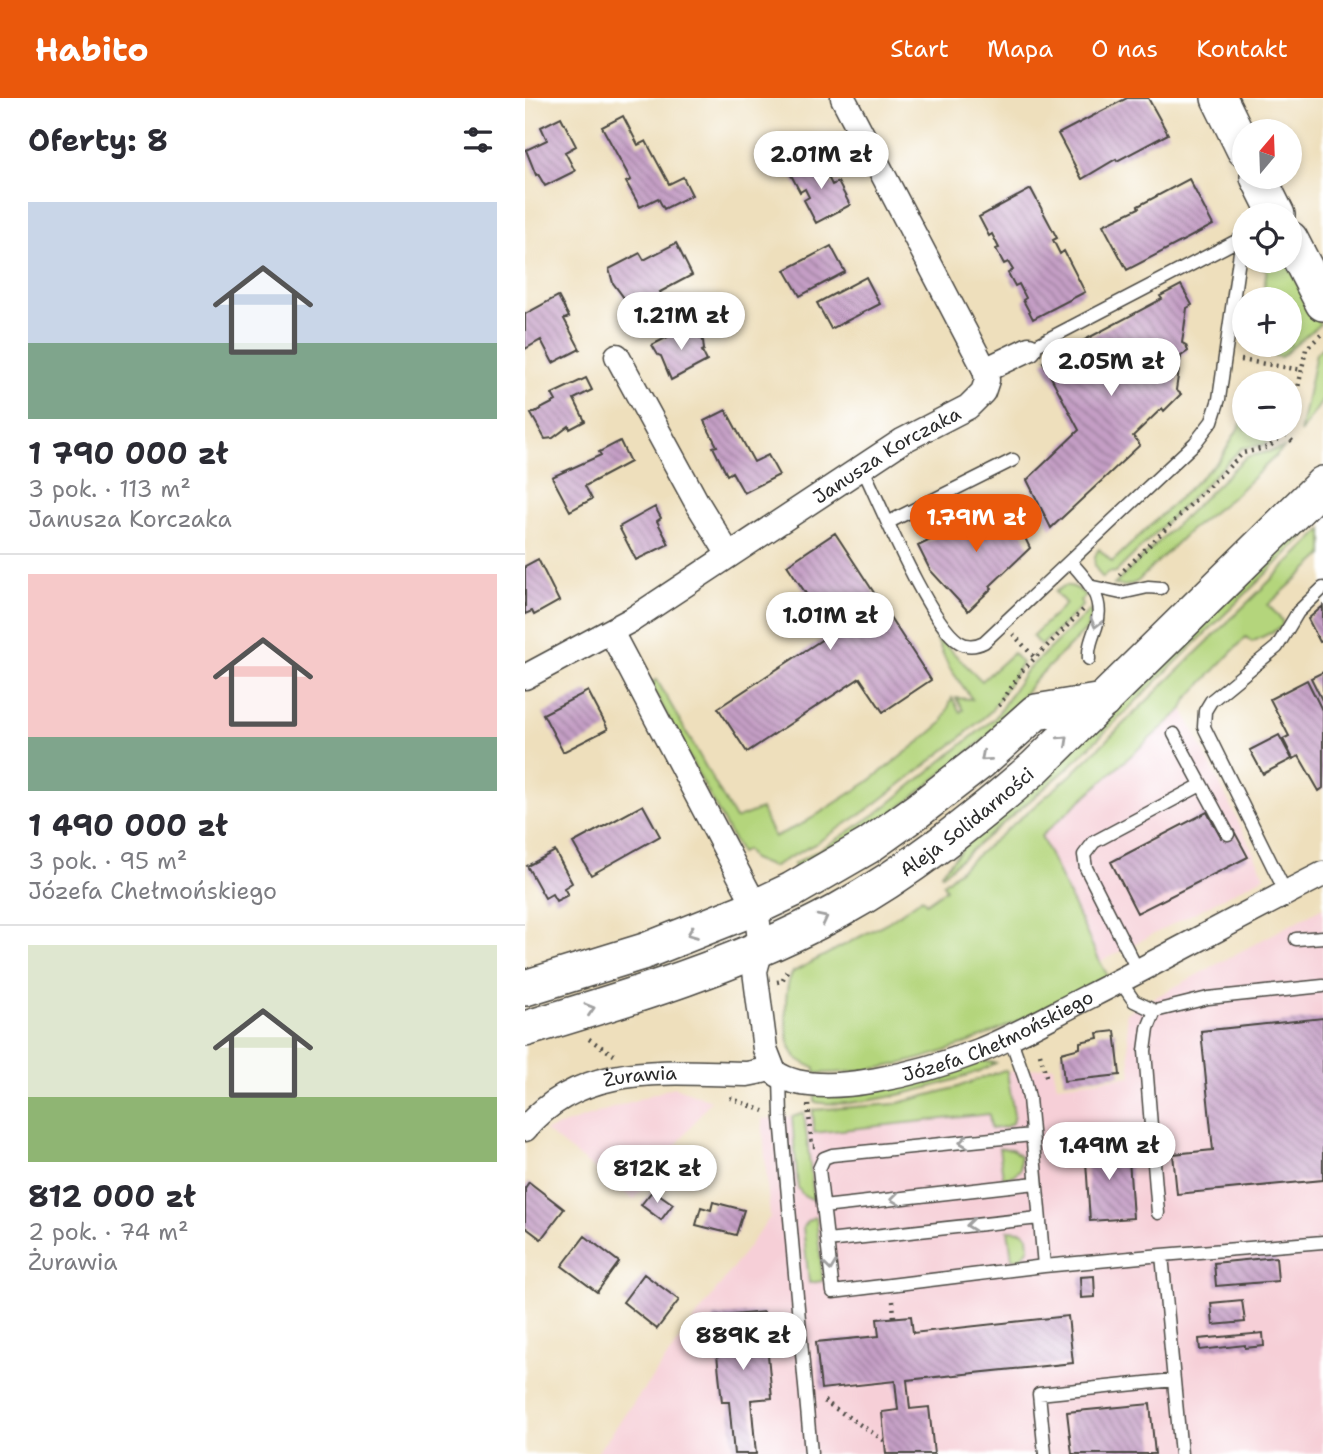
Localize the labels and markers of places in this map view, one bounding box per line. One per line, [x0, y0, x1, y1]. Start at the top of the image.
pin: 2.01M zł [749, 132, 893, 191]
pin: 1.21M zł [609, 292, 753, 352]
pin: 2.05M zł [1039, 338, 1183, 398]
pin: 1.79M zł [904, 494, 1048, 554]
pin: 1.01M zł [758, 592, 902, 652]
pin: 1.49M zł [1037, 1122, 1181, 1182]
pin: 812K zł [592, 1146, 722, 1205]
pin: 889K zł [678, 1312, 808, 1372]

